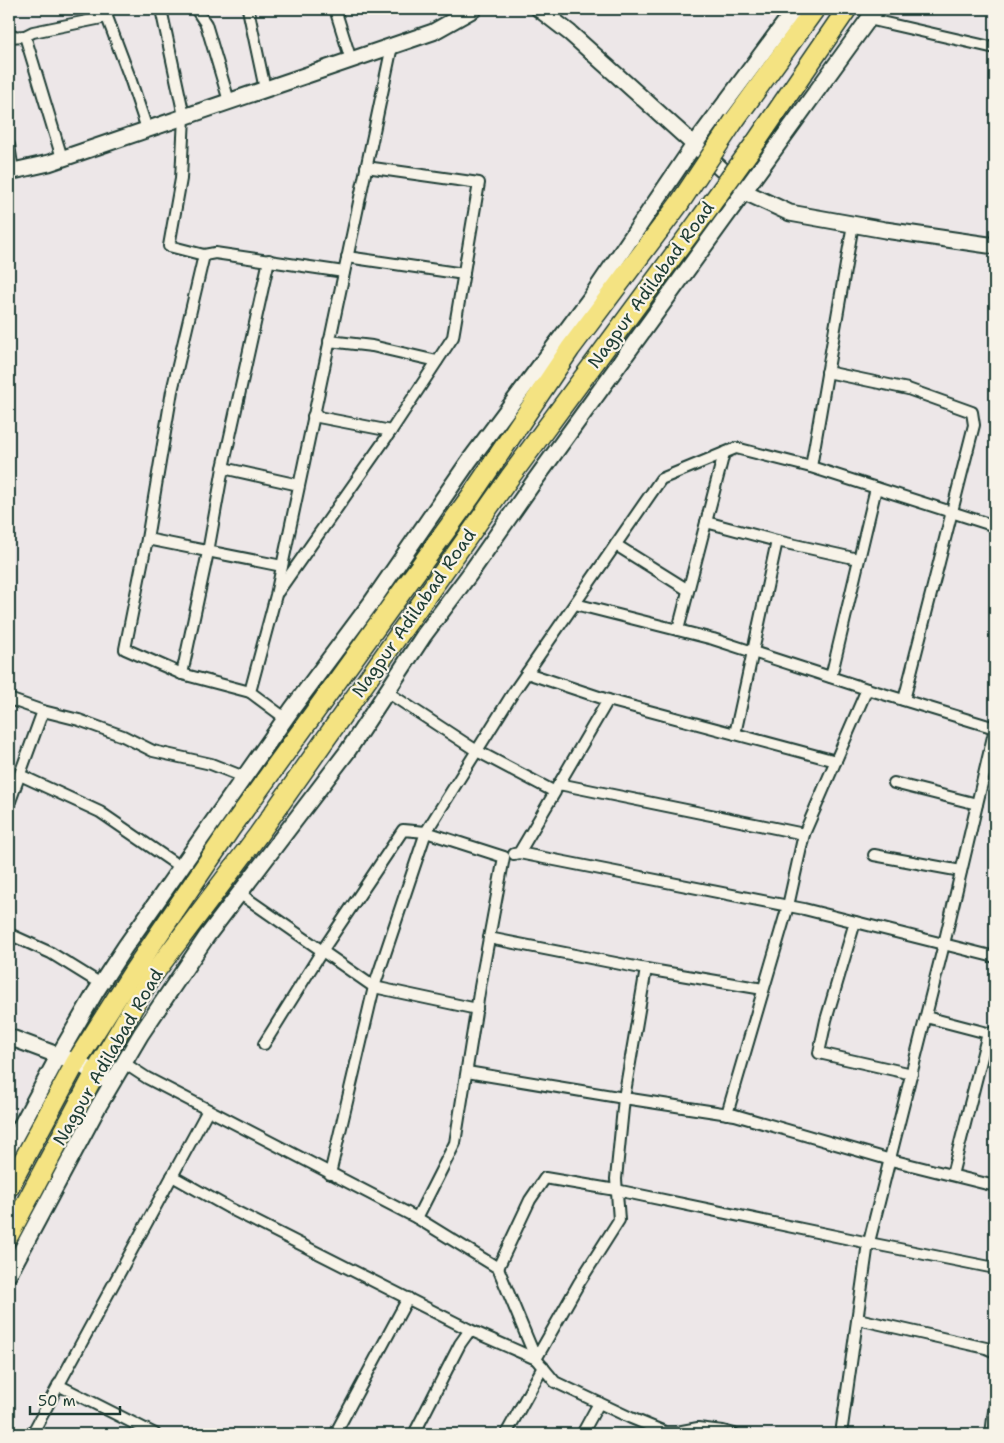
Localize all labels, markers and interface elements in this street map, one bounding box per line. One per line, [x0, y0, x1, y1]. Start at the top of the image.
street label: Nagpur Adilabad Road [582, 197, 720, 373]
street label: Nagpur Adilabad Road [347, 524, 481, 702]
street label: Nagpur Adilabad Road [47, 964, 169, 1150]
scale bar [30, 1383, 120, 1415]
text: 50 m [38, 1391, 76, 1411]

